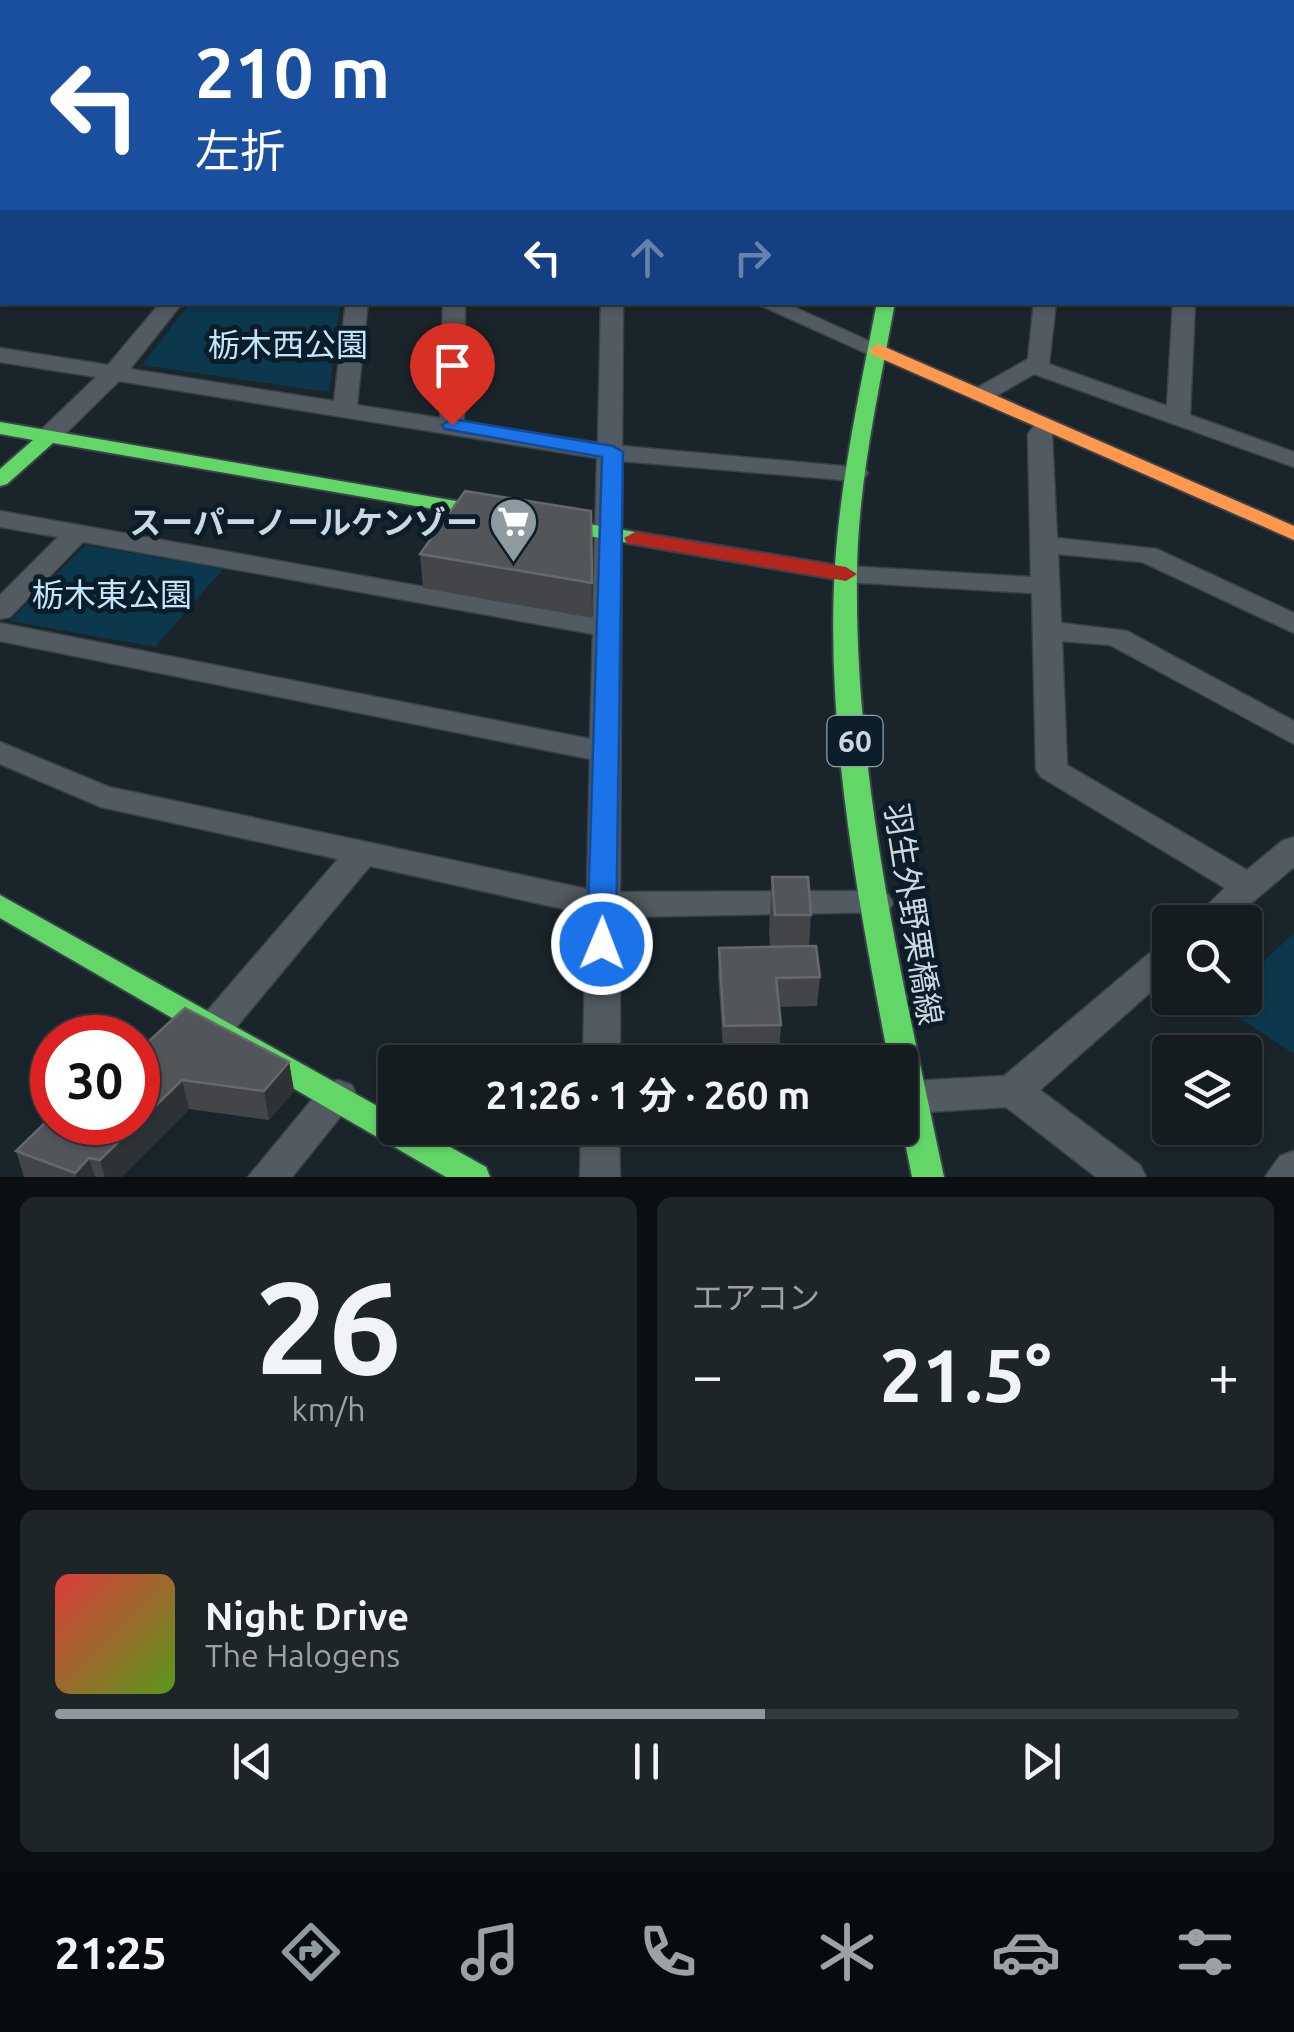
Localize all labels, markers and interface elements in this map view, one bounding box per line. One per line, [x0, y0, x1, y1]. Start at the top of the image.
text: 210 m [195, 33, 390, 111]
icon: left [30, 40, 160, 170]
text: 左折 [195, 125, 285, 176]
icon: left [515, 230, 570, 285]
icon: ahead [620, 230, 675, 285]
icon: right [725, 230, 780, 285]
pin [410, 323, 495, 426]
park label: 栃木西公園 [208, 326, 368, 362]
icon: arrive [425, 338, 480, 393]
supermarket icon: スーパーノールケンゾー [487, 496, 539, 564]
place label: スーパーノールケンゾー [129, 504, 478, 540]
park label: 栃木東公園 [32, 576, 192, 612]
road number: 60 [828, 716, 882, 766]
street label: 羽生外野栗橋線 [879, 801, 949, 1027]
position arrow [550, 892, 654, 996]
map controls [1152, 905, 1262, 1145]
button: search [1152, 905, 1262, 1015]
speed limit sign: 30 [30, 1015, 160, 1145]
button: layers [1152, 1035, 1262, 1145]
text: 21:26 · 1 分 · 260 m [486, 1074, 810, 1116]
text: 26 [255, 1253, 402, 1399]
text: エアコン [692, 1279, 820, 1315]
text: 21.5° [880, 1332, 1051, 1416]
text: − [692, 1344, 723, 1405]
text: + [1208, 1344, 1239, 1405]
text: km/h [292, 1391, 365, 1427]
text: Night Drive [205, 1595, 409, 1637]
text: The Halogens [205, 1637, 400, 1673]
icon: previous [225, 1734, 280, 1789]
icon: pause [619, 1734, 674, 1789]
icon: next [1014, 1734, 1069, 1789]
icon: directions [276, 1917, 346, 1987]
icon: music [455, 1917, 525, 1987]
icon: phone [633, 1917, 703, 1987]
icon: climate [812, 1917, 882, 1987]
icon: car [991, 1917, 1061, 1987]
icon: filters [1170, 1917, 1240, 1987]
text: 21:25 [54, 1927, 167, 1978]

